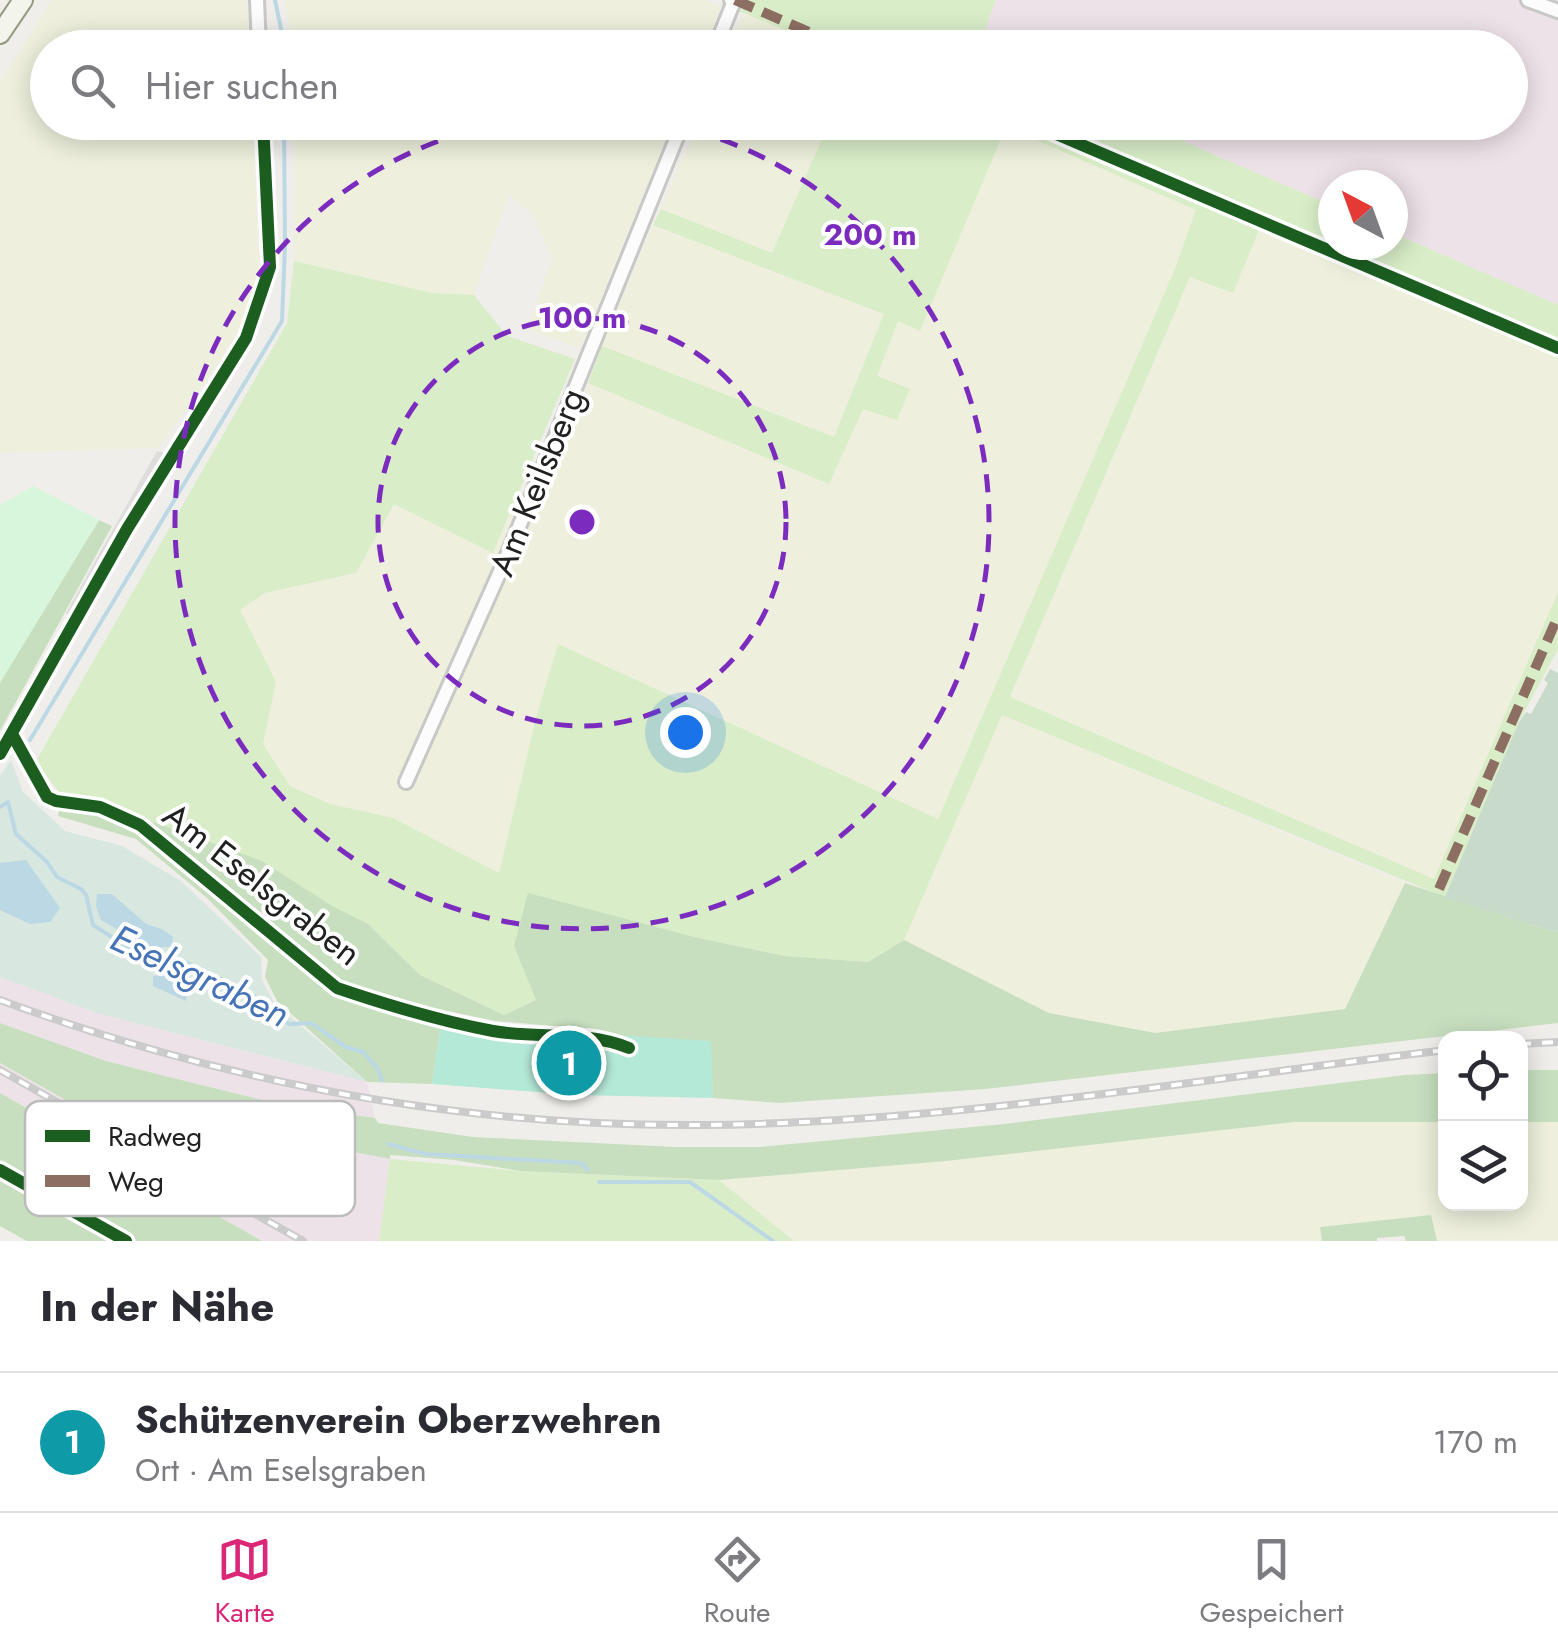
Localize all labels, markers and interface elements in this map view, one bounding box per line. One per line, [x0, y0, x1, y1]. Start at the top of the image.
search box [30, 30, 1528, 140]
icon: search [65, 58, 120, 113]
text: Hier suchen [145, 58, 339, 113]
north arrow [1318, 170, 1408, 260]
text: 200 m [824, 213, 917, 256]
text: 100 m [538, 296, 626, 339]
street label: Am Keilsberg [477, 381, 597, 583]
centre of rings [564, 504, 600, 540]
your location [660, 707, 711, 758]
street label: Am Eselsgraben [155, 794, 369, 974]
water label: Eselsgraben [104, 915, 296, 1037]
pin: 1 [536, 1026, 602, 1100]
map controls [1438, 1031, 1528, 1211]
button: locate [1438, 1031, 1528, 1121]
legend [25, 1101, 355, 1216]
text: Radweg [108, 1116, 202, 1157]
button: layers [1438, 1121, 1528, 1211]
text: Weg [108, 1161, 164, 1202]
text: In der Nähe [40, 1276, 274, 1337]
text: Schützenverein Oberzwehren [135, 1392, 662, 1447]
text: 1 [64, 1419, 81, 1465]
text: 170 m [1433, 1419, 1518, 1465]
text: Ort · Am Eselsgraben [135, 1447, 427, 1493]
tab: Karte [215, 1532, 275, 1633]
tab: Route [704, 1532, 770, 1633]
tab: Gespeichert [1200, 1532, 1343, 1633]

